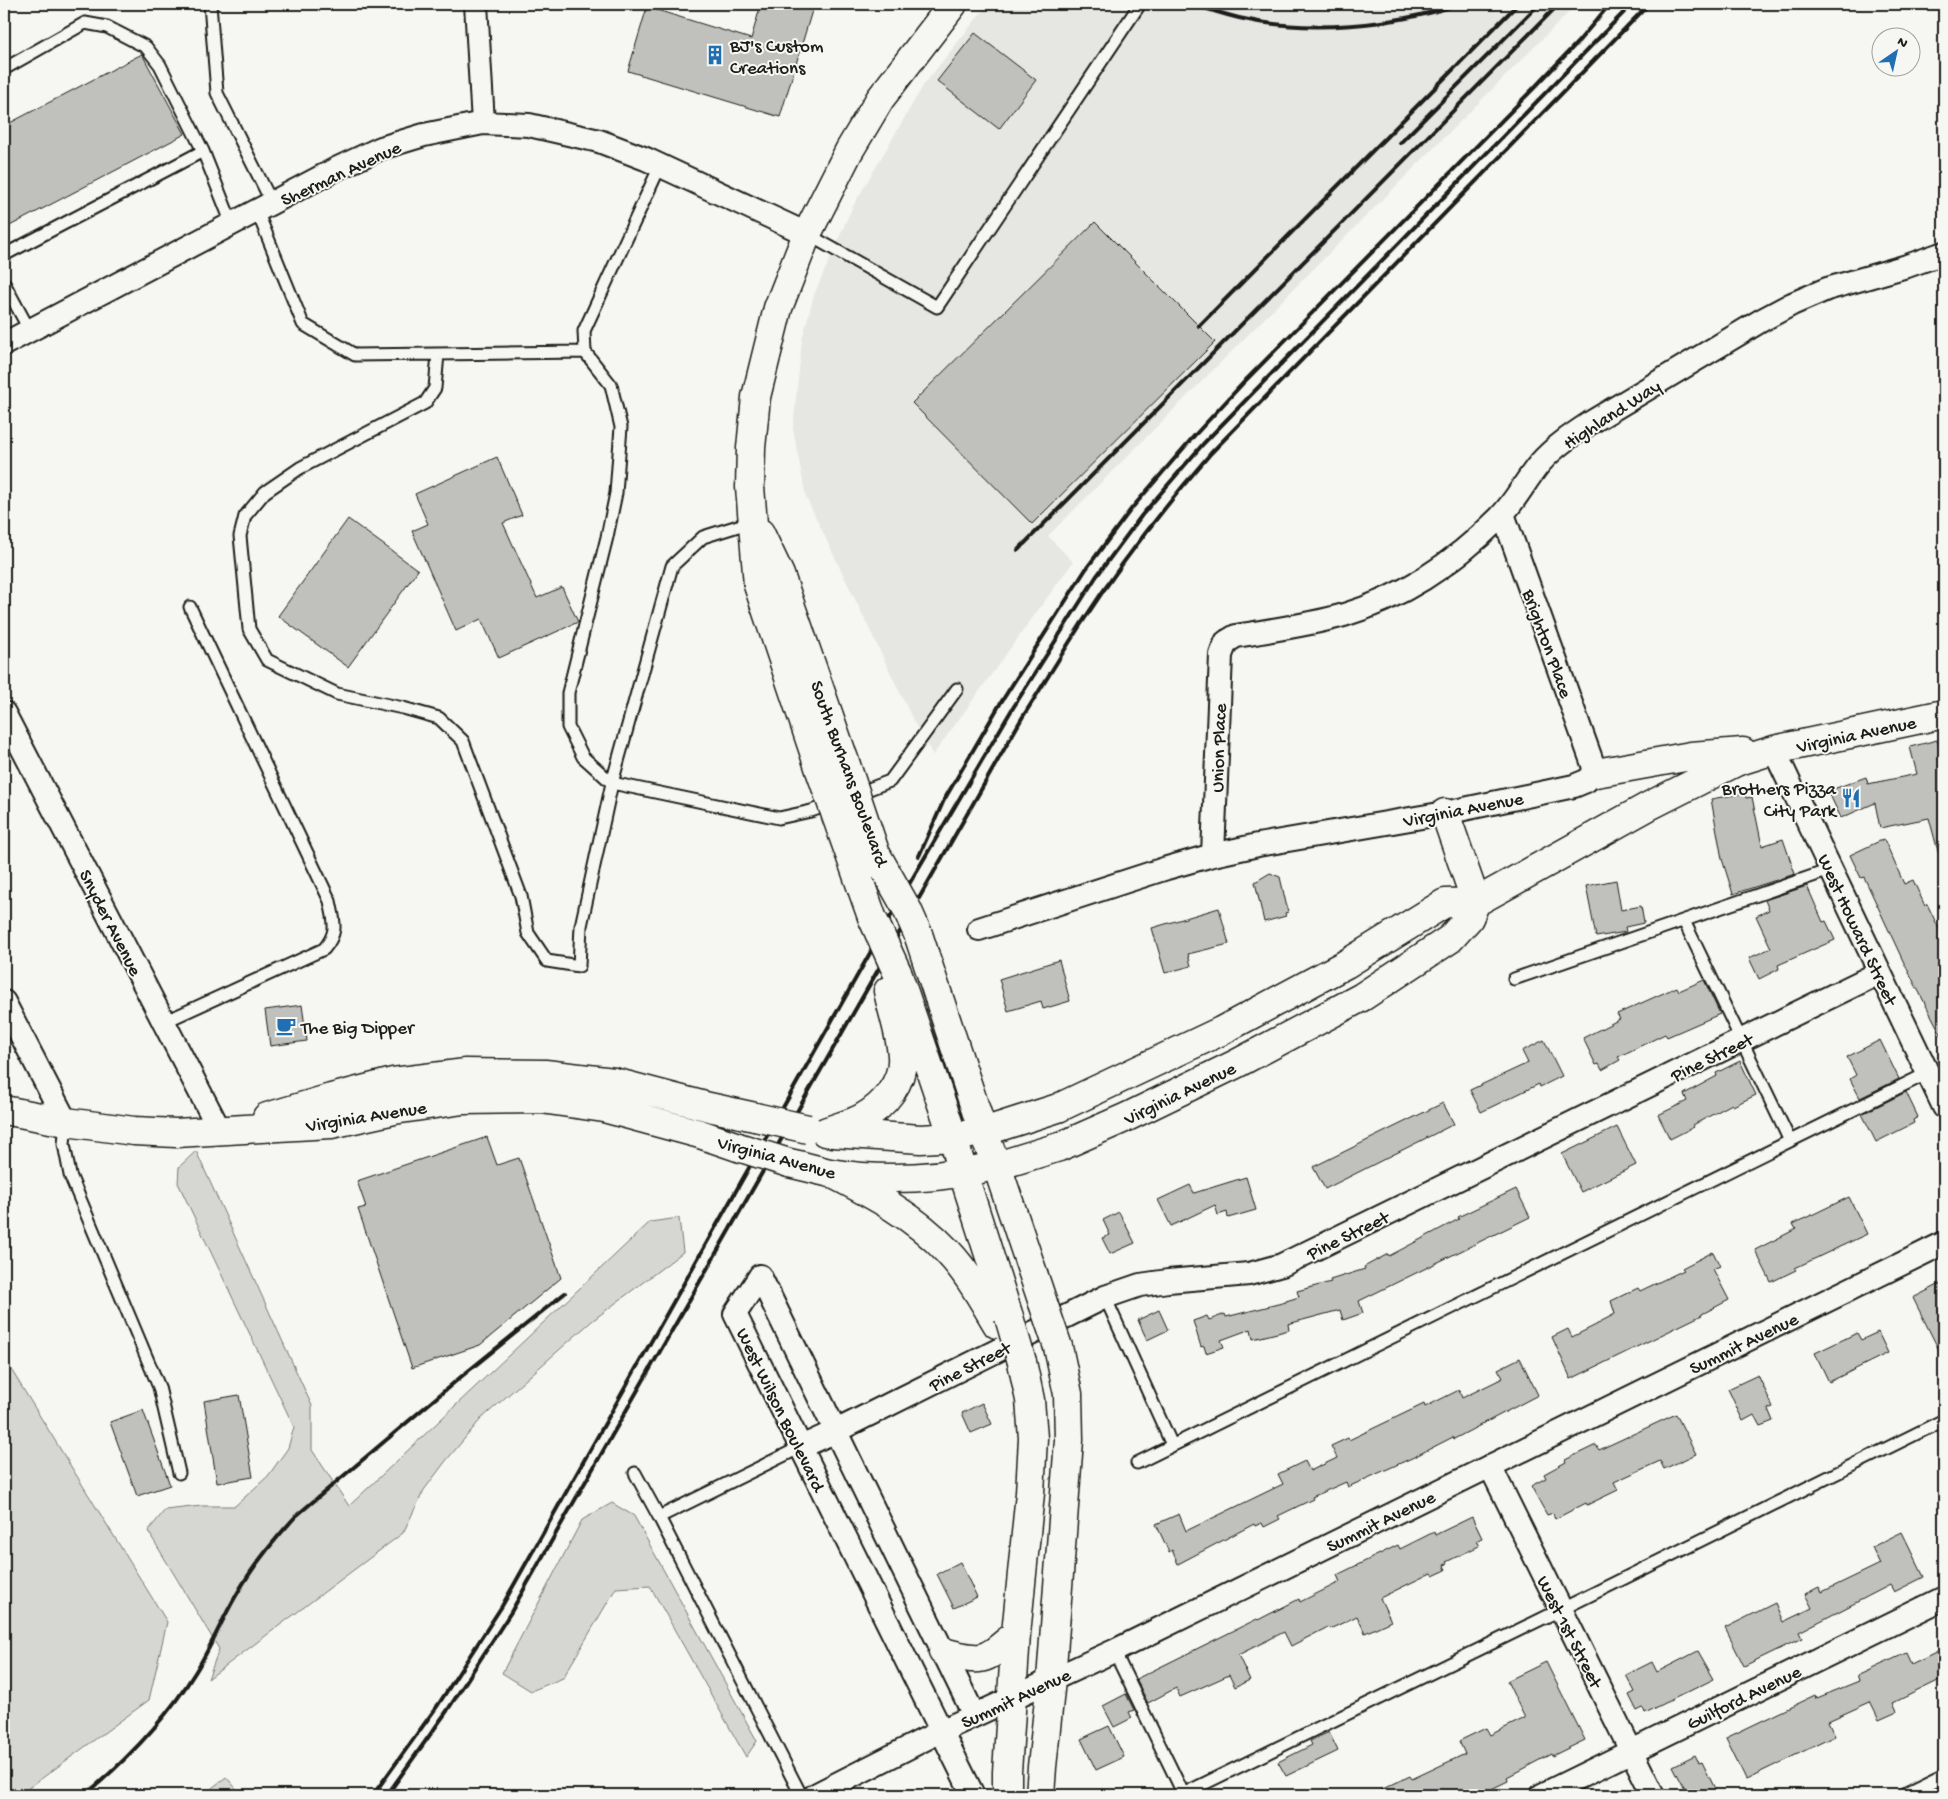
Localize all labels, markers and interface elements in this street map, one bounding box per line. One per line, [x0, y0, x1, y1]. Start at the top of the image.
north arrow [1870, 28, 1920, 78]
text: N [1893, 34, 1910, 53]
place label: BJ's Custom Creations [729, 36, 824, 81]
building icon: BJ's Custom Creations [704, 44, 726, 66]
street label: Sherman Avenue [278, 137, 406, 213]
street label: Highland Way [1560, 376, 1666, 456]
street label: Brighton Place [1515, 586, 1576, 702]
street label: South Burhans Boulevard [803, 678, 893, 872]
street label: Union Place [1207, 703, 1234, 793]
street label: Virginia Avenue [1794, 712, 1919, 761]
place label: Brothers Pizza City Park [1721, 779, 1838, 824]
restaurant icon: Brothers Pizza City Park [1840, 787, 1862, 809]
street label: Virginia Avenue [1401, 789, 1526, 835]
street label: West Howard Street [1811, 851, 1902, 1012]
street label: Snyder Avenue [72, 866, 146, 981]
cafe icon: The Big Dipper [275, 1015, 297, 1037]
place label: The Big Dipper [300, 1018, 416, 1041]
street label: Pine Street [1667, 1028, 1759, 1089]
street label: Virginia Avenue [1120, 1058, 1240, 1133]
street label: Virginia Avenue [304, 1098, 429, 1139]
street label: Virginia Avenue [713, 1132, 838, 1186]
street label: Pine Street [1303, 1206, 1395, 1267]
street label: Summit Avenue [1686, 1309, 1803, 1381]
street label: West Wilson Boulevard [729, 1325, 829, 1498]
street label: Pine Street [925, 1337, 1017, 1399]
street label: Summit Avenue [1323, 1487, 1440, 1559]
street label: West 1st Street [1530, 1573, 1607, 1695]
street label: Guilford Avenue [1684, 1661, 1806, 1737]
street label: Summit Avenue [958, 1665, 1075, 1736]

